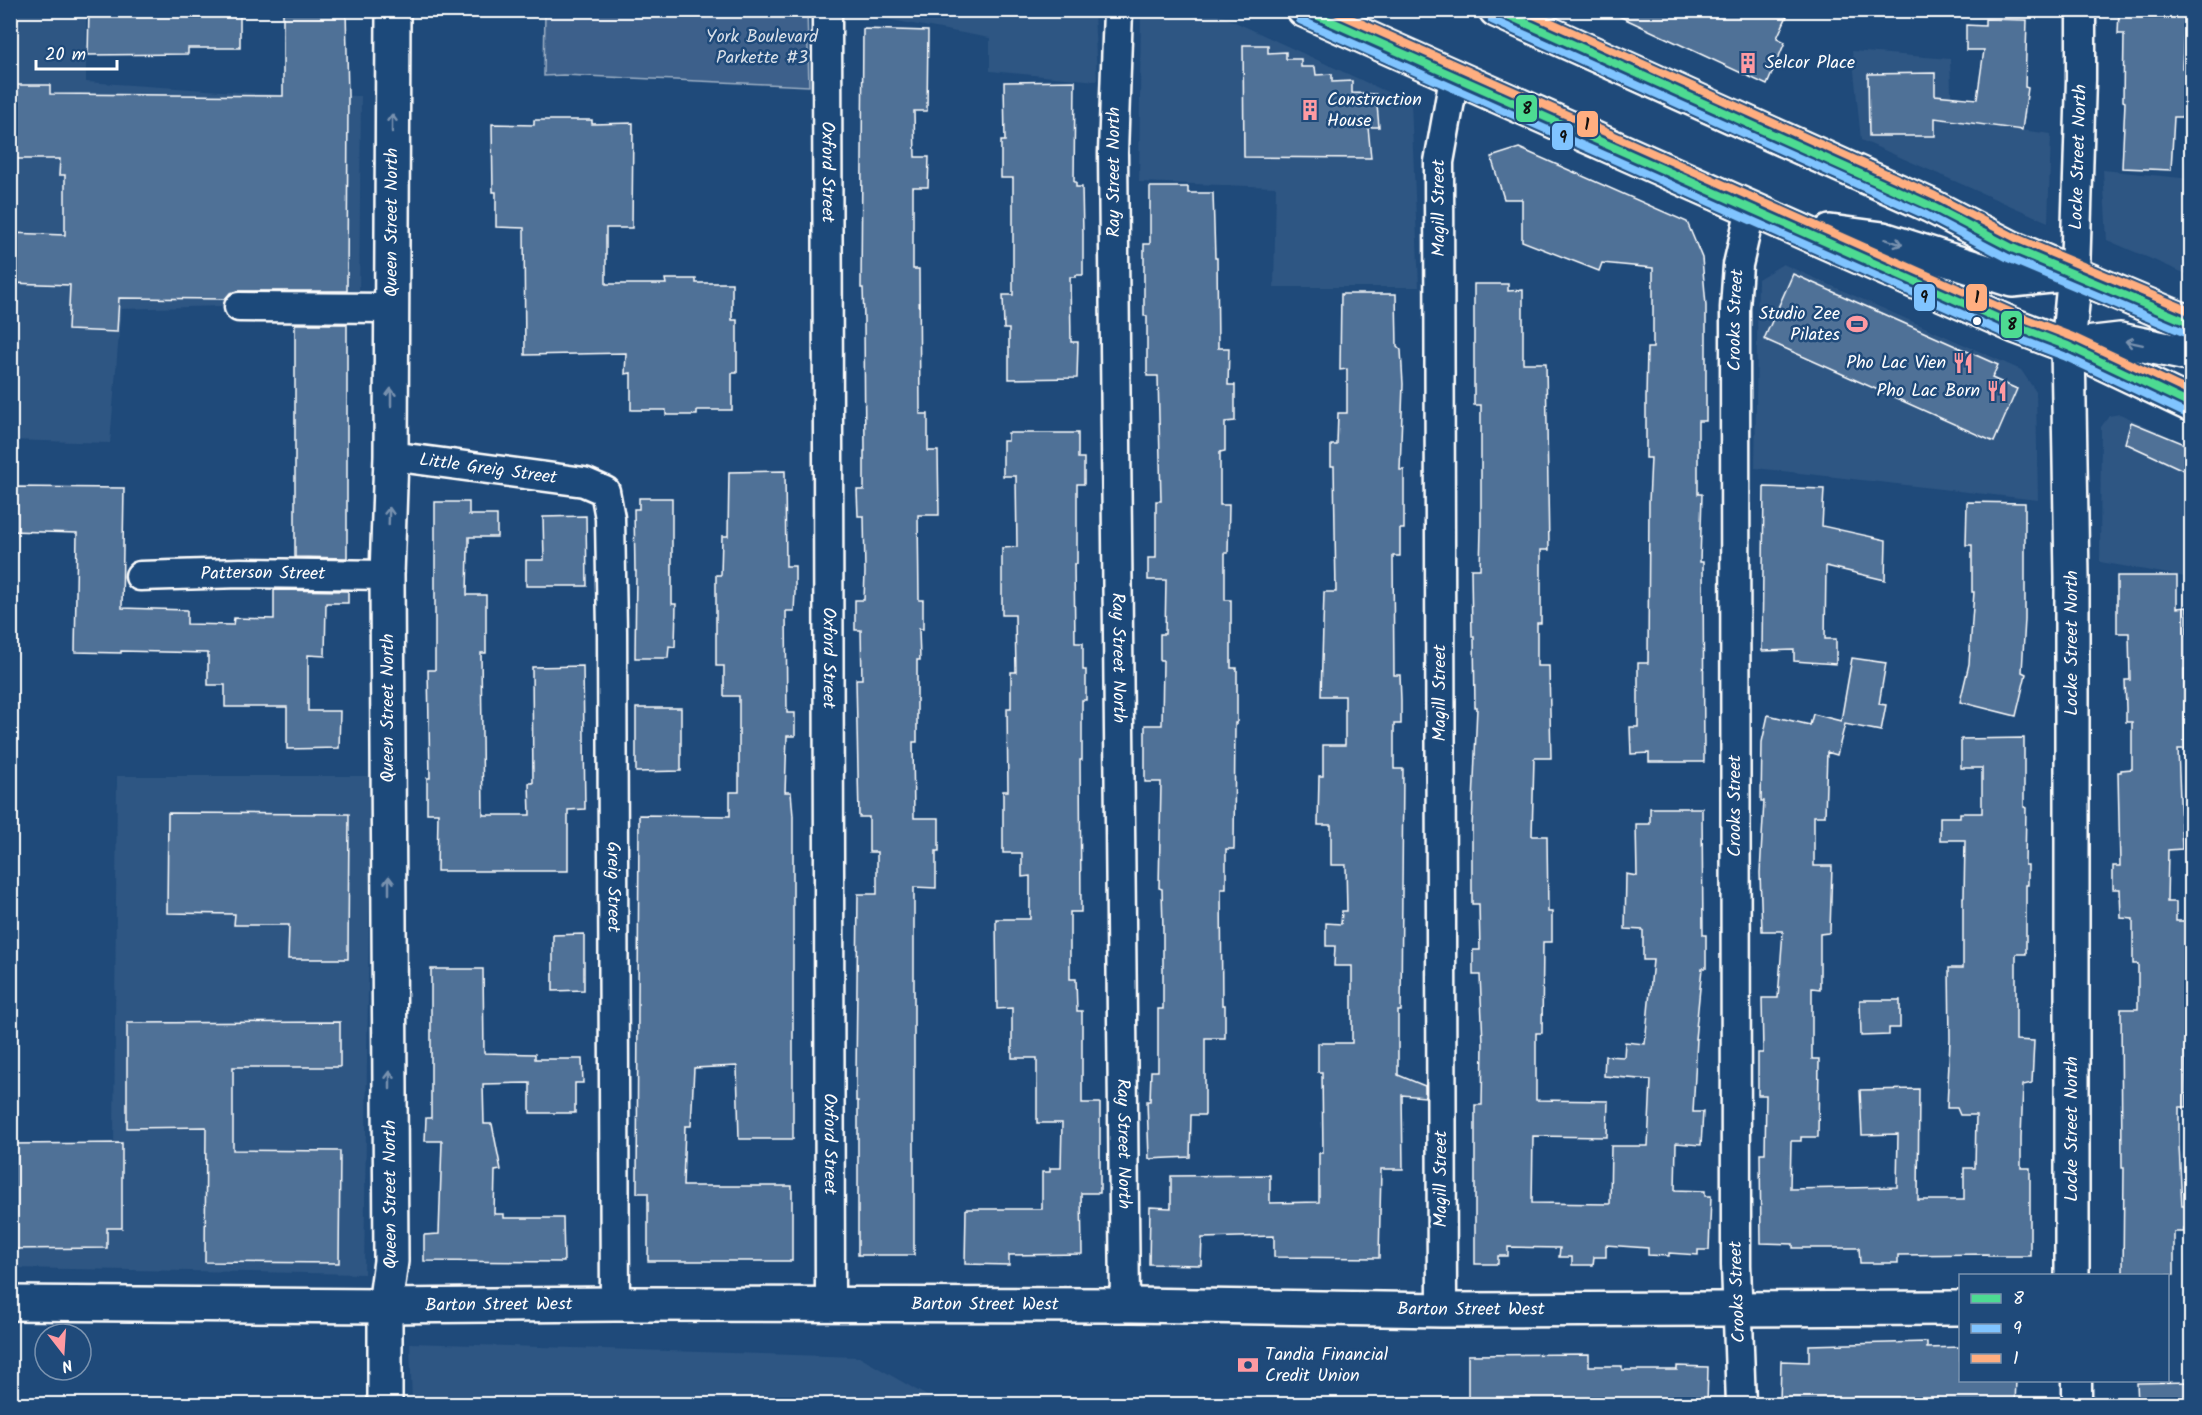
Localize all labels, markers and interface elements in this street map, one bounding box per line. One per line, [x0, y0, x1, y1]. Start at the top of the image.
park label: York Boulevard Parkette #3 [706, 23, 819, 73]
scale bar [36, 33, 117, 71]
text: 20 m [45, 41, 86, 70]
place label: Selcor Place [1765, 49, 1855, 78]
building icon: Selcor Place [1736, 51, 1760, 75]
street label: Locke Street North [2062, 84, 2095, 230]
place label: Construction House [1327, 86, 1422, 136]
line badge: 8 [1515, 94, 1538, 123]
text: 8 [1522, 97, 1532, 122]
building icon: Construction House [1298, 98, 1322, 122]
street label: Ray Street North [1100, 107, 1129, 237]
line badge: 1 [1576, 110, 1599, 138]
text: 1 [1585, 113, 1590, 138]
one-way arrow [386, 114, 398, 134]
street label: Oxford Street [813, 121, 842, 224]
line badge: 9 [1551, 122, 1574, 151]
text: 9 [1559, 126, 1567, 151]
street label: Queen Street North [377, 148, 407, 297]
street label: Magill Street [1424, 158, 1454, 257]
one-way arrow [1884, 237, 1903, 248]
street label: Crooks Street [1720, 267, 1752, 371]
line badge: 9 [1913, 283, 1936, 312]
line badge: 1 [1965, 283, 1988, 312]
text: 9 [1920, 286, 1928, 311]
text: 1 [1975, 286, 1980, 311]
place label: Studio Zee Pilates [1759, 300, 1840, 350]
line badge: 8 [2000, 310, 2023, 339]
sports icon: Studio Zee Pilates [1845, 312, 1869, 336]
text: 8 [2007, 313, 2017, 338]
unlabelled marker [1971, 315, 1983, 327]
one-way arrow [2125, 337, 2145, 348]
place label: Pho Lac Vien [1846, 349, 1946, 378]
restaurant icon: Pho Lac Vien [1951, 351, 1975, 375]
place label: Pho Lac Born [1877, 377, 1980, 406]
restaurant icon: Pho Lac Born [1985, 379, 2009, 403]
one-way arrow [385, 388, 397, 408]
street label: Little Greig Street [417, 445, 560, 493]
one-way arrow [384, 507, 395, 527]
street label: Patterson Street [200, 559, 326, 589]
street label: Locke Street North [2058, 570, 2087, 716]
street label: Ray Street North [1103, 592, 1133, 723]
street label: Oxford Street [814, 607, 843, 710]
street label: Queen Street North [374, 634, 403, 783]
street label: Magill Street [1426, 643, 1455, 742]
street label: Crooks Street [1721, 754, 1750, 857]
street label: Greig Street [598, 841, 628, 933]
one-way arrow [383, 875, 395, 895]
street label: Locke Street North [2058, 1056, 2087, 1202]
one-way arrow [384, 1070, 396, 1090]
street label: Ray Street North [1108, 1078, 1139, 1209]
street label: Oxford Street [815, 1093, 844, 1196]
street label: Queen Street North [376, 1120, 406, 1271]
street label: Magill Street [1427, 1129, 1456, 1228]
street label: Crooks Street [1722, 1239, 1754, 1343]
legend [1959, 1274, 2169, 1382]
text: 8 [2013, 1285, 2024, 1314]
street label: Barton Street West [425, 1290, 574, 1320]
street label: Barton Street West [911, 1290, 1060, 1319]
street label: Barton Street West [1397, 1295, 1546, 1325]
text: 9 [2013, 1315, 2022, 1344]
north arrow [33, 1322, 93, 1382]
place label: Tandia Financial Credit Union [1265, 1341, 1389, 1391]
text: 1 [2013, 1345, 2019, 1374]
text: N [58, 1351, 75, 1378]
bank icon: Tandia Financial Credit Union [1236, 1353, 1260, 1377]

